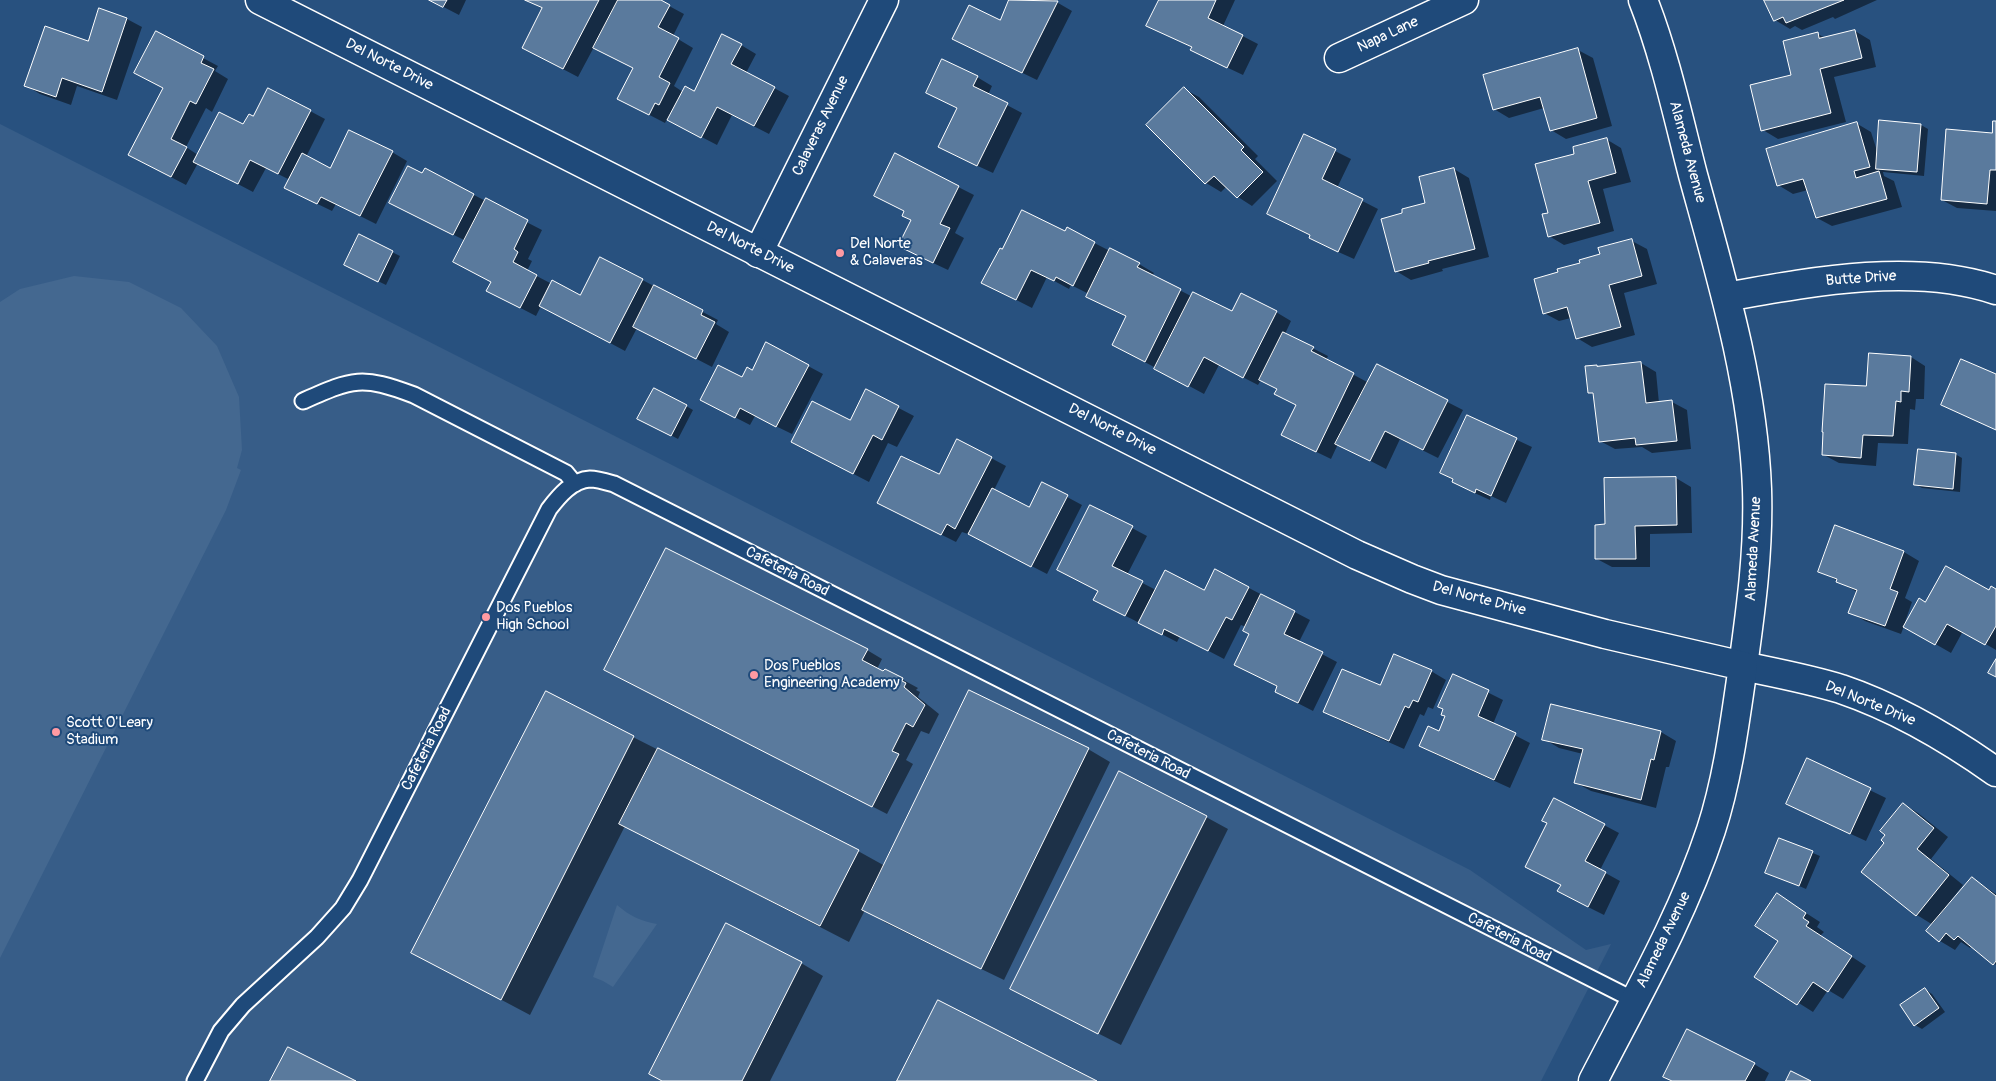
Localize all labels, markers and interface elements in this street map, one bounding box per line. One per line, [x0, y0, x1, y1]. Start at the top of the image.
street label: Napa Lane [1355, 13, 1421, 57]
street label: Del Norte Drive [342, 35, 436, 95]
street label: Calaveras Avenue [789, 73, 853, 179]
street label: Alameda Avenue [1665, 99, 1709, 205]
street label: Del Norte Drive [703, 218, 797, 278]
place label: Del Norte & Calaveras [850, 235, 923, 270]
marker: Del Norte & Calaveras [834, 247, 846, 259]
street label: Butte Drive [1825, 268, 1897, 290]
street label: Del Norte Drive [1065, 400, 1159, 460]
street label: Alameda Avenue [1742, 496, 1766, 602]
street label: Cafeteria Road [742, 543, 832, 601]
street label: Del Norte Drive [1430, 578, 1528, 620]
place label: Dos Pueblos High School [496, 599, 572, 634]
marker: Dos Pueblos High School [480, 611, 492, 623]
place label: Dos Pueblos Engineering Academy [764, 657, 900, 692]
marker: Dos Pueblos Engineering Academy [748, 669, 760, 681]
street label: Del Norte Drive [1822, 678, 1918, 730]
street label: Cafeteria Road [398, 704, 456, 794]
place label: Scott O'Leary Stadium [66, 714, 153, 749]
marker: Scott O'Leary Stadium [50, 726, 62, 738]
street label: Cafeteria Road [1103, 726, 1193, 784]
street label: Alameda Avenue [1633, 889, 1695, 991]
street label: Cafeteria Road [1464, 909, 1554, 967]

